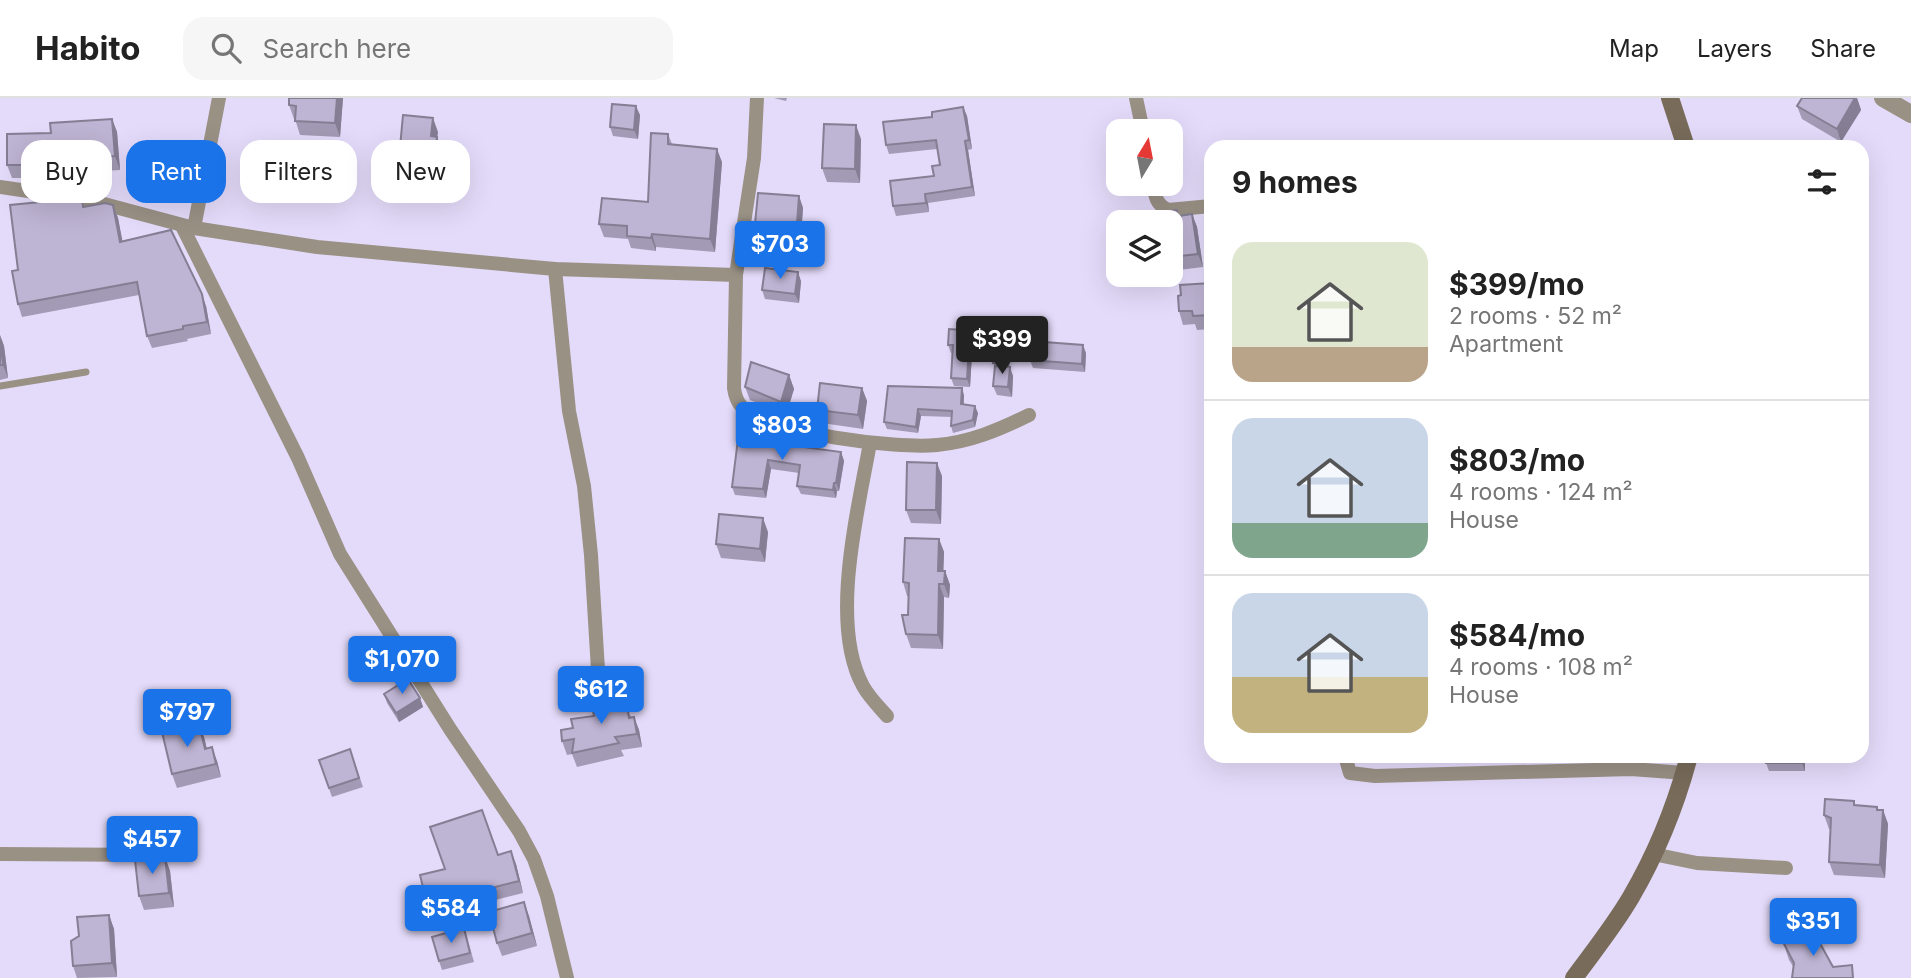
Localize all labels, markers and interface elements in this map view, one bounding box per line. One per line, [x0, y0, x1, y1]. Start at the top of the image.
search box [183, 17, 673, 80]
text: Habito [35, 28, 141, 68]
icon: search [207, 29, 245, 67]
text: Search here [263, 33, 411, 64]
text: Map [1609, 34, 1659, 63]
text: Layers [1697, 34, 1772, 63]
text: Share [1810, 34, 1876, 63]
north arrow [1106, 119, 1183, 196]
map controls [1106, 119, 1183, 287]
chip: Buy [21, 140, 112, 203]
chip: Rent [126, 140, 226, 203]
chip: Filters [240, 140, 357, 203]
chip: New [371, 140, 470, 203]
icon: filters [1803, 163, 1841, 201]
text: 9 homes [1232, 164, 1358, 200]
button: layers [1106, 210, 1183, 287]
pin: $703 [739, 222, 821, 281]
text: $703 [751, 230, 809, 258]
text: $399/mo [1449, 266, 1584, 302]
icon: home [1288, 270, 1372, 354]
text: 2 rooms · 52 m² [1449, 302, 1622, 330]
pin: $399 [961, 316, 1043, 376]
text: $399 [972, 325, 1032, 353]
text: Apartment [1449, 330, 1563, 358]
pin: $803 [741, 402, 823, 462]
text: $803 [752, 411, 812, 439]
text: $803/mo [1449, 442, 1585, 478]
icon: home [1288, 446, 1372, 530]
text: 4 rooms · 124 m² [1449, 478, 1633, 506]
text: House [1449, 506, 1519, 534]
text: $584/mo [1449, 617, 1585, 653]
icon: home [1288, 621, 1372, 705]
pin: $1,070 [345, 636, 459, 696]
text: $1,070 [364, 645, 440, 673]
text: 4 rooms · 108 m² [1449, 653, 1633, 681]
pin: $612 [560, 666, 642, 726]
text: $612 [574, 675, 628, 703]
text: House [1449, 681, 1519, 709]
pin: $797 [146, 690, 228, 749]
text: $797 [159, 698, 215, 726]
pin: $457 [111, 816, 193, 876]
text: $457 [123, 825, 181, 853]
pin: $584 [410, 886, 492, 945]
text: $584 [421, 894, 481, 922]
pin: $351 [1772, 898, 1854, 958]
text: $351 [1786, 907, 1840, 935]

